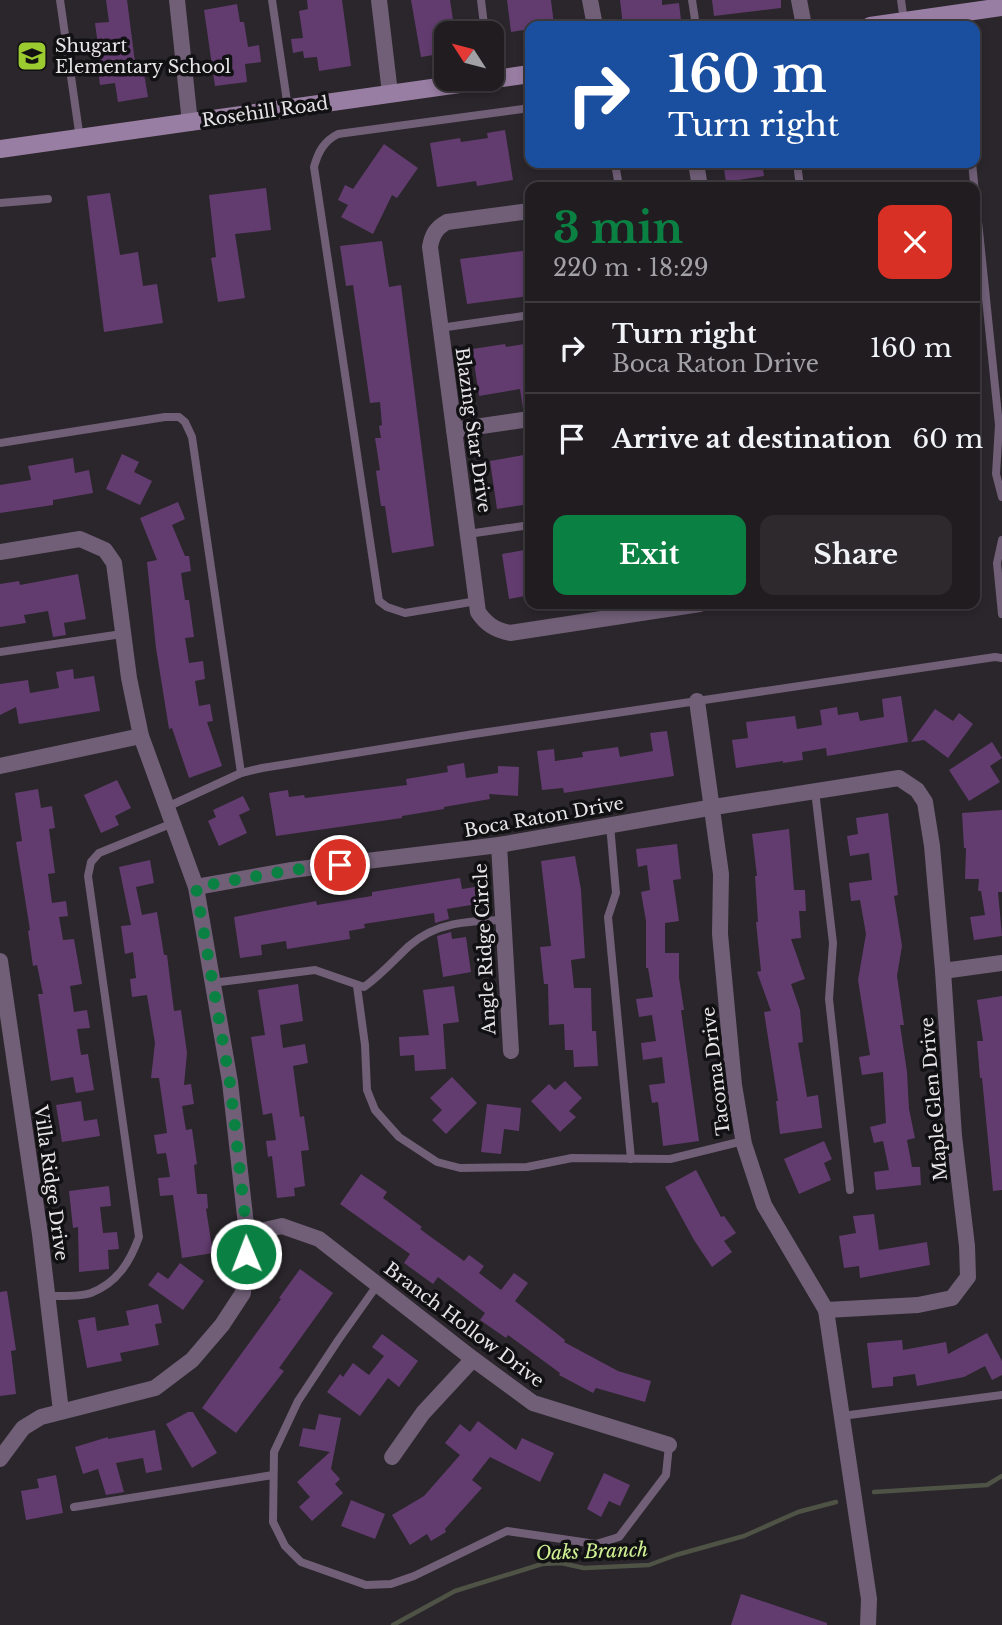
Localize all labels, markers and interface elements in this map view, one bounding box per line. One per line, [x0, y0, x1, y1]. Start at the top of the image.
north arrow [434, 21, 504, 91]
map controls [434, 21, 504, 91]
place label: Shugart Elementary School [55, 35, 231, 78]
school or university icon: Shugart Elementary School [15, 39, 49, 73]
text: 160 m [668, 44, 827, 105]
icon: right [553, 49, 644, 140]
street label: Rosehill Road [200, 92, 330, 132]
text: Turn right [668, 105, 839, 145]
text: 3 min [553, 202, 683, 254]
button: close [878, 205, 952, 279]
text: 220 m · 18:29 [553, 254, 709, 282]
text: Turn right [612, 318, 757, 350]
icon: right [553, 329, 591, 367]
text: 160 m [870, 332, 952, 364]
street label: Blazing Star Drive [450, 346, 496, 514]
text: Boca Raton Drive [612, 350, 819, 378]
icon: arrive [553, 420, 591, 458]
text: Arrive at destination [612, 423, 892, 455]
text: 60 m [913, 423, 983, 455]
button: Exit [553, 515, 746, 595]
button: Share [760, 515, 952, 595]
street label: Boca Raton Drive [462, 792, 626, 842]
pin [310, 835, 370, 895]
icon: arrive [321, 846, 359, 884]
street label: Angle Ridge Circle [470, 863, 501, 1036]
street label: Tacoma Drive [697, 1005, 735, 1137]
street label: Maple Glen Drive [916, 1016, 952, 1182]
street label: Villa Ridge Drive [29, 1103, 73, 1262]
position arrow [209, 1217, 283, 1291]
street label: Branch Hollow Drive [380, 1258, 548, 1392]
water label: Oaks Branch [535, 1538, 649, 1565]

